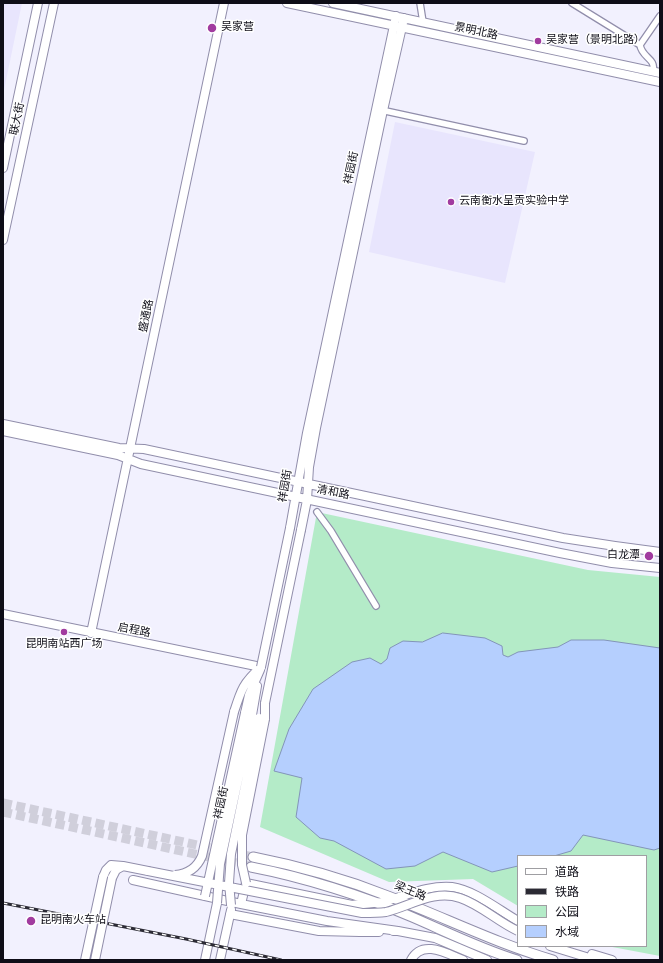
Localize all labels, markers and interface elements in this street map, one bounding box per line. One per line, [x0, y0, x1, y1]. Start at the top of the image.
place label: 吴家营 [221, 21, 254, 35]
street label: 景明北路 [453, 21, 499, 43]
marker: 吴家营 [206, 22, 218, 34]
place label: 吴家营（景明北路） [546, 34, 645, 48]
marker: 吴家营（景明北路） [533, 36, 543, 46]
street label: 联大街 [8, 101, 28, 137]
street label: 祥园街 [342, 150, 362, 186]
place label: 云南衡水呈贡实验中学 [459, 195, 569, 209]
marker: 云南衡水呈贡实验中学 [446, 197, 456, 207]
street label: 盛通路 [137, 298, 157, 334]
street label: 祥园街 [277, 469, 295, 503]
street label: 清和路 [316, 483, 350, 503]
place label: 白龙潭 [607, 549, 640, 563]
marker: 白龙潭 [643, 550, 655, 562]
street label: 启程路 [117, 621, 151, 641]
marker: 昆明南站西广场 [59, 627, 69, 637]
place label: 昆明南站西广场 [26, 638, 102, 652]
street label: 祥园街 [212, 785, 232, 821]
legend [517, 855, 647, 947]
text: 道路 [555, 864, 579, 881]
street label: 梁王路 [392, 880, 428, 904]
text: 铁路 [555, 884, 579, 901]
text: 公园 [555, 904, 579, 921]
place label: 昆明南火车站 [40, 914, 106, 928]
marker: 昆明南火车站 [25, 915, 37, 927]
text: 水域 [555, 924, 579, 941]

